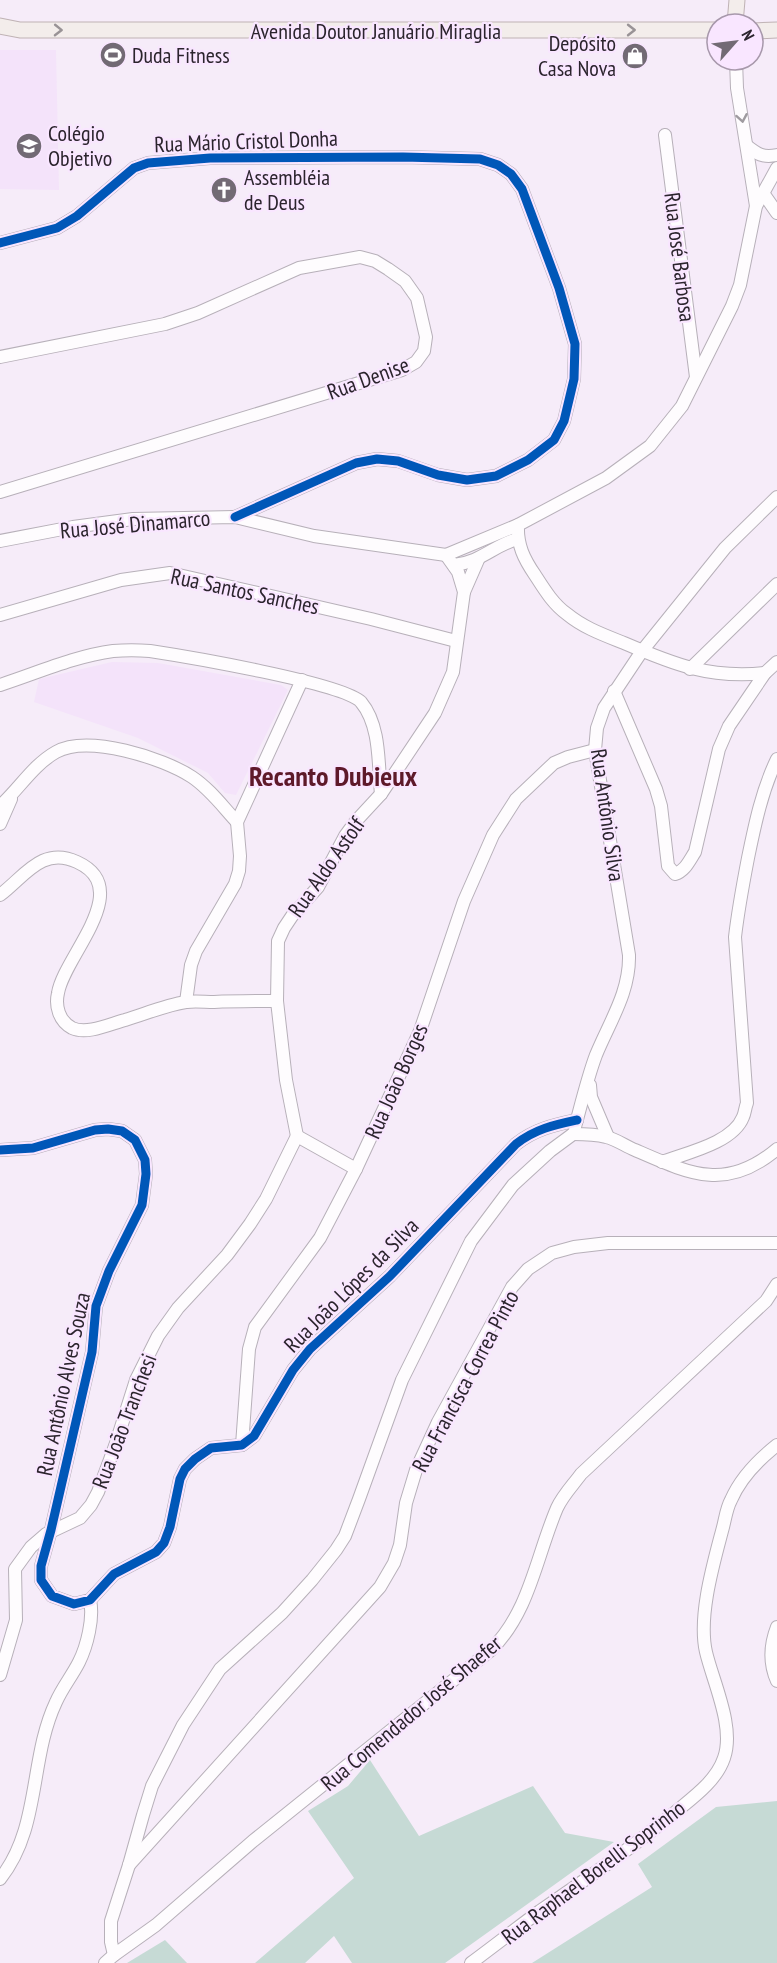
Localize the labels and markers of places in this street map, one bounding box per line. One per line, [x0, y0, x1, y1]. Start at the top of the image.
place label: Depósito Casa Nova [538, 29, 616, 82]
sports icon: Duda Fitness [98, 40, 128, 70]
place label: Duda Fitness [132, 41, 230, 69]
shop icon: Depósito Casa Nova [620, 41, 650, 71]
place label: Colégio Objetivo [48, 119, 112, 172]
school or university icon: Colégio Objetivo [14, 131, 44, 161]
place label: Assembléia de Deus [244, 163, 330, 216]
church icon: Assembléia de Deus [209, 175, 239, 205]

